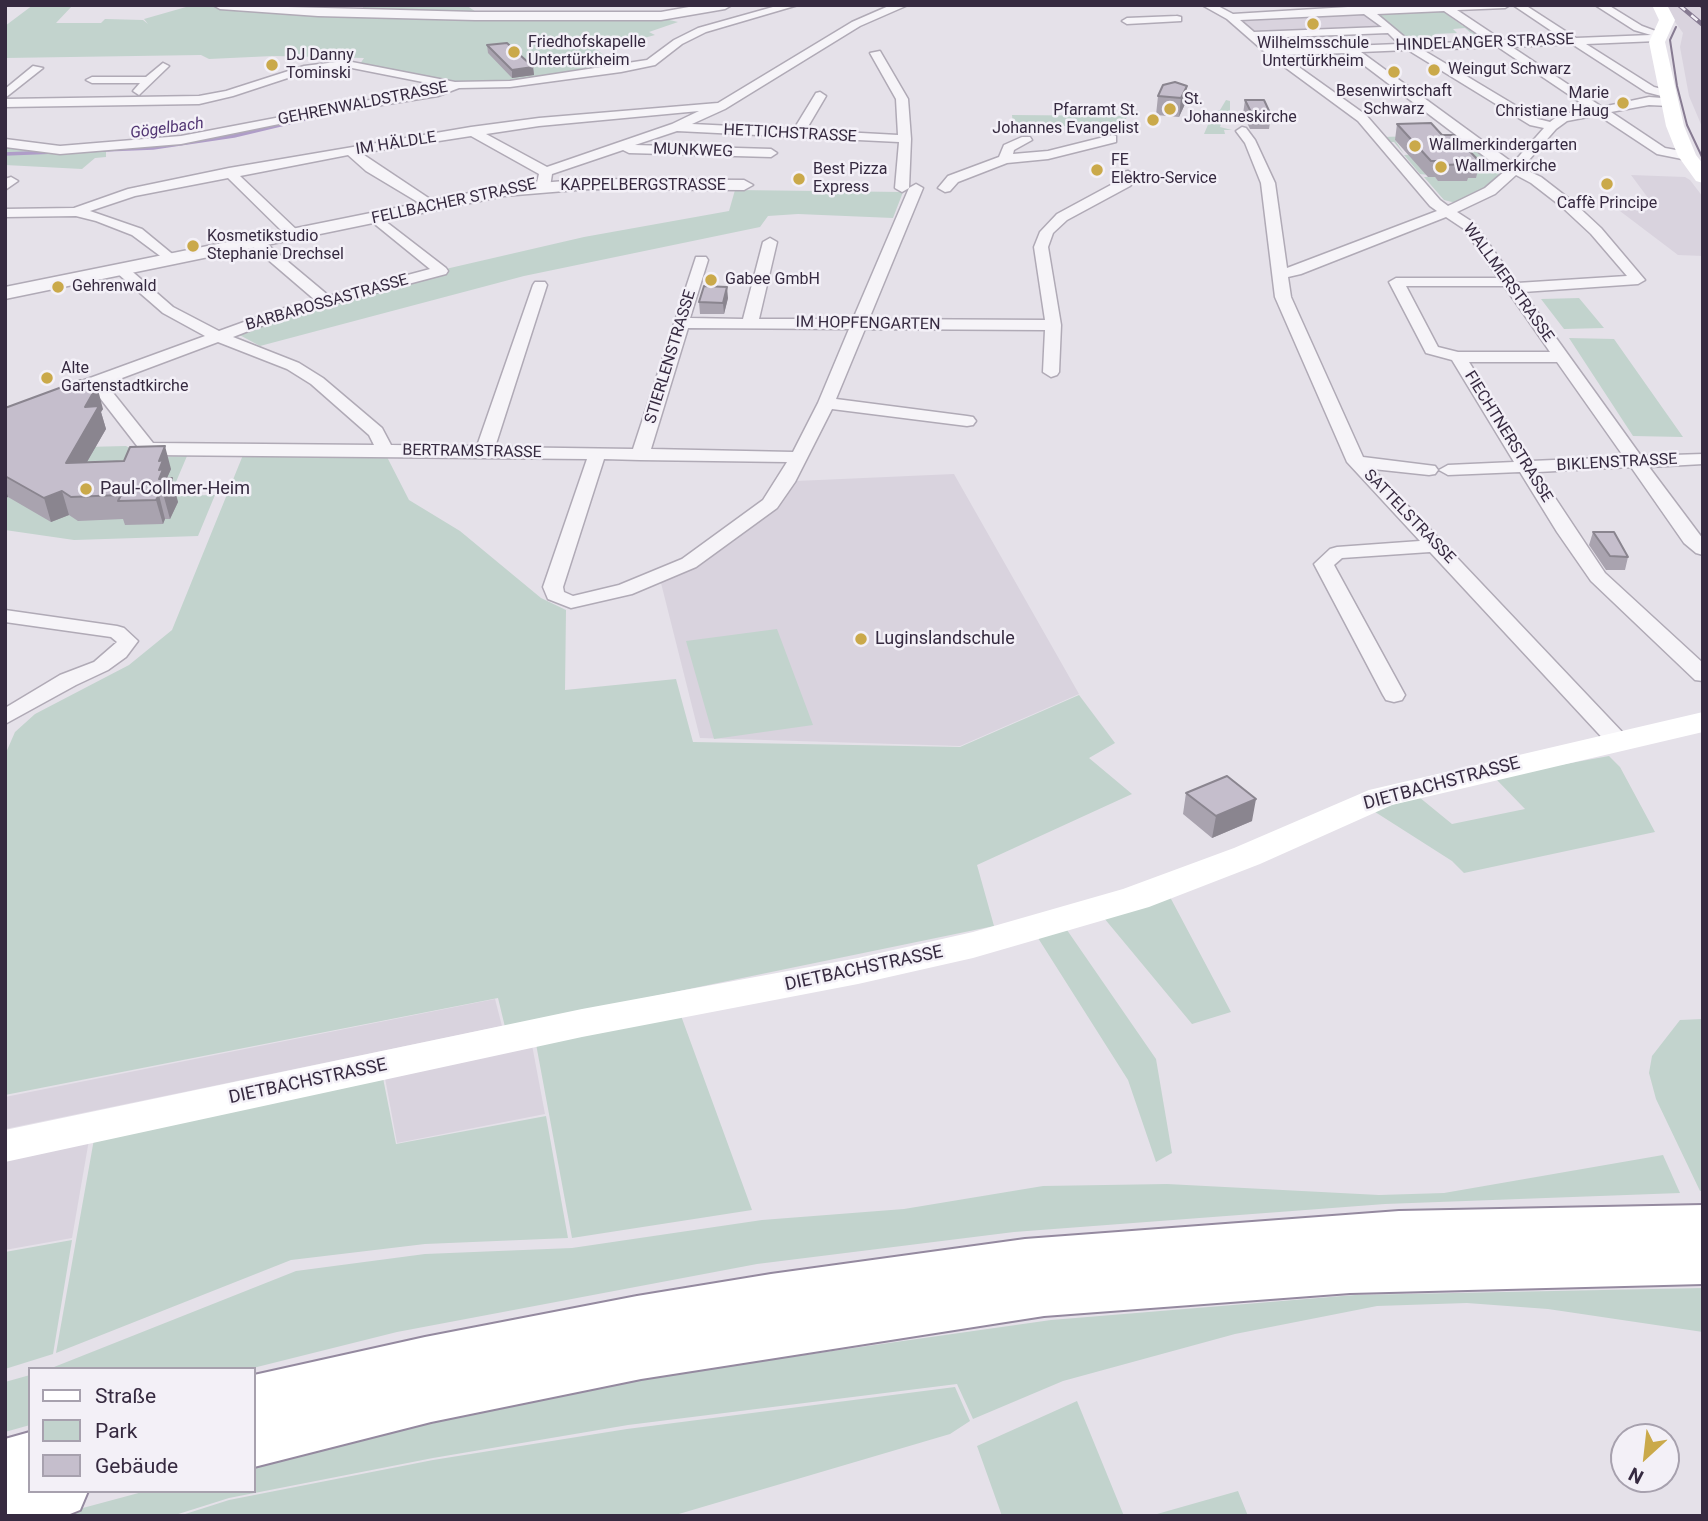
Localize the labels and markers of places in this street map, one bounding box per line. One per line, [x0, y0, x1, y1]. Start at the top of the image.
marker: Wilhelmsschule Untertürkheim [1305, 16, 1321, 32]
place label: Friedhofskapelle Untertürkheim [528, 33, 646, 71]
place label: Wilhelmsschule Untertürkheim [1257, 34, 1369, 72]
marker: Friedhofskapelle Untertürkheim [506, 44, 522, 60]
place label: DJ Danny Tominski [286, 46, 354, 84]
marker: DJ Danny Tominski [264, 57, 280, 73]
place label: Weingut Schwarz [1448, 60, 1571, 80]
marker: Weingut Schwarz [1426, 62, 1442, 78]
marker: Besenwirtschaft Schwarz [1386, 64, 1402, 80]
place label: Besenwirtschaft Schwarz [1336, 82, 1452, 120]
place label: Marie Christiane Haug [1495, 84, 1609, 122]
place label: St. Johanneskirche [1184, 90, 1297, 128]
marker: Marie Christiane Haug [1615, 95, 1631, 111]
place label: Pfarramt St. Johannes Evangelist [992, 101, 1139, 139]
marker: St. Johanneskirche [1162, 101, 1178, 117]
marker: Pfarramt St. Johannes Evangelist [1145, 112, 1161, 128]
place label: Wallmerkindergarten [1429, 136, 1577, 156]
marker: Wallmerkindergarten [1407, 138, 1423, 154]
place label: FE Elektro-Service [1111, 151, 1217, 189]
place label: Wallmerkirche [1455, 157, 1556, 177]
marker: Wallmerkirche [1433, 159, 1449, 175]
place label: Best Pizza Express [813, 160, 887, 198]
marker: FE Elektro-Service [1089, 162, 1105, 178]
marker: Best Pizza Express [791, 171, 807, 187]
marker: Caffè Principe [1599, 176, 1615, 192]
place label: Caffè Principe [1557, 194, 1657, 214]
place label: Kosmetikstudio Stephanie Drechsel [207, 227, 344, 265]
marker: Kosmetikstudio Stephanie Drechsel [185, 238, 201, 254]
place label: Gabee GmbH [725, 270, 820, 290]
marker: Gabee GmbH [703, 272, 719, 288]
place label: Gehrenwald [72, 277, 156, 297]
marker: Gehrenwald [50, 279, 66, 295]
place label: Alte Gartenstadtkirche [61, 359, 188, 397]
marker: Alte Gartenstadtkirche [39, 370, 55, 386]
place label: Paul-Collmer-Heim [100, 478, 250, 500]
marker: Paul-Collmer-Heim [78, 481, 94, 497]
place label: Luginslandschule [875, 628, 1015, 650]
marker: Luginslandschule [853, 631, 869, 647]

